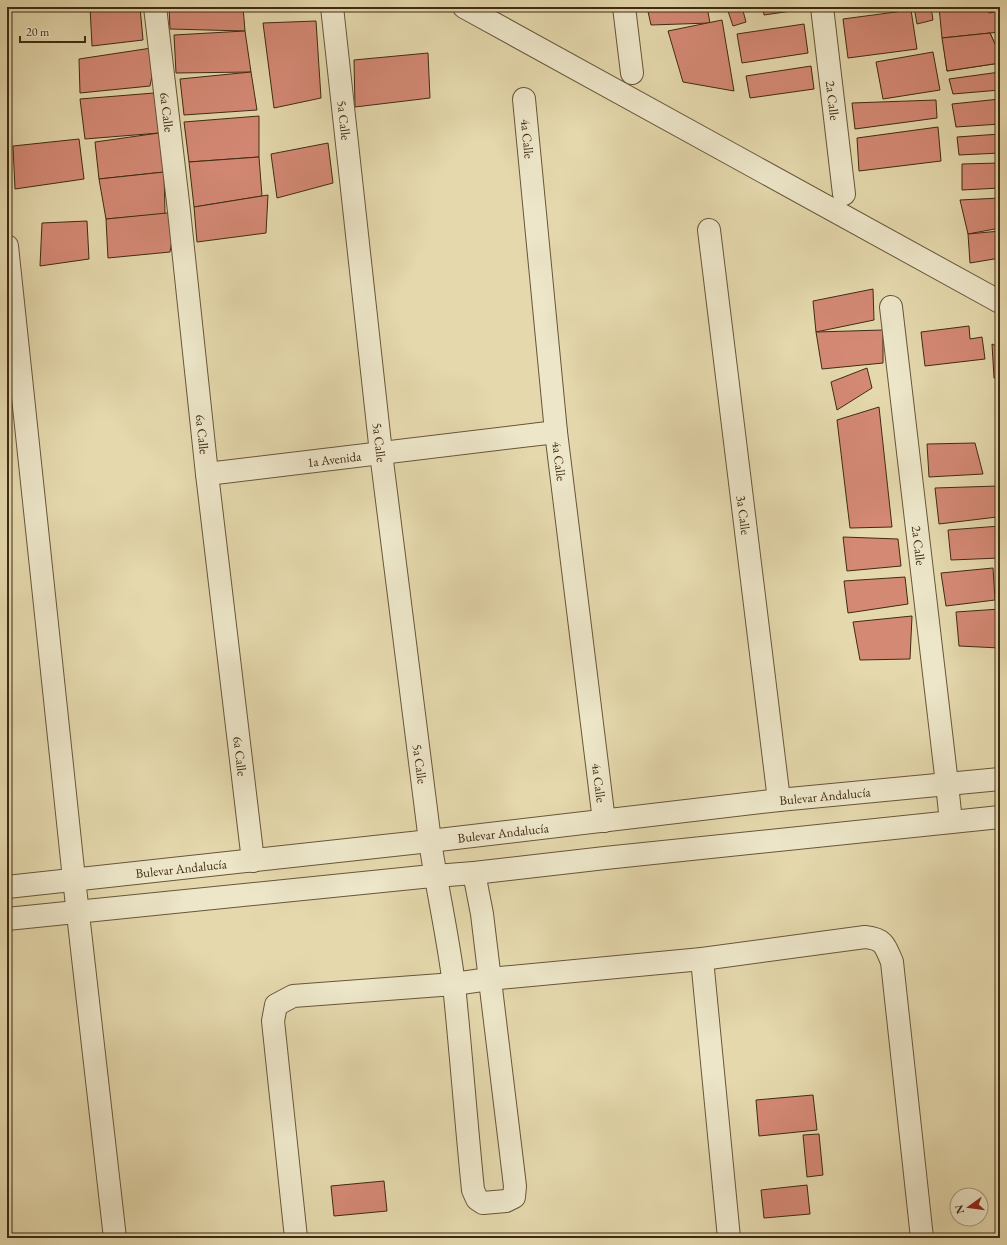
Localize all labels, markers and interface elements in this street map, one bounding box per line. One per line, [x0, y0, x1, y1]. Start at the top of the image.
scale bar [20, 18, 85, 44]
text: 20 m [26, 24, 50, 40]
street label: 2a Calle [822, 80, 844, 121]
street label: 6a Calle [157, 92, 178, 133]
street label: 5a Calle [334, 100, 355, 141]
street label: 4a Calle [517, 118, 538, 159]
street label: 6a Calle [192, 414, 213, 455]
street label: 5a Calle [369, 422, 391, 463]
street label: 4a Calle [549, 440, 570, 482]
street label: 1a Avenida [306, 447, 363, 470]
street label: 3a Calle [733, 494, 755, 536]
street label: 2a Calle [908, 525, 930, 566]
street label: 6a Calle [230, 735, 251, 777]
street label: 5a Calle [409, 743, 431, 785]
street label: 4a Calle [588, 762, 610, 804]
street label: Bulevar Andalucía [778, 783, 872, 808]
street label: Bulevar Andalucía [457, 819, 550, 846]
street label: Bulevar Andalucía [135, 855, 228, 881]
north arrow [949, 1187, 989, 1227]
text: N [951, 1203, 967, 1215]

